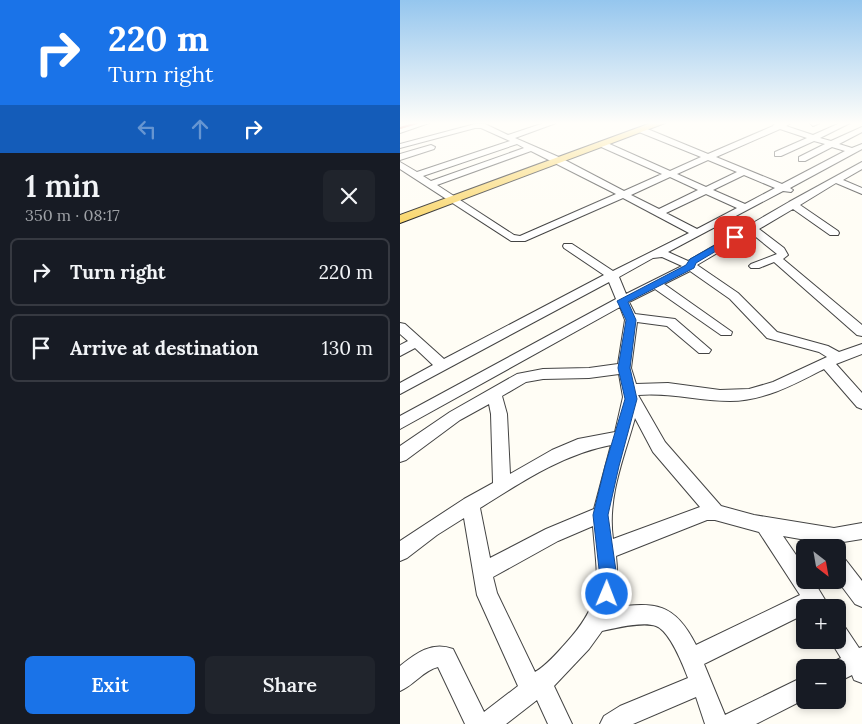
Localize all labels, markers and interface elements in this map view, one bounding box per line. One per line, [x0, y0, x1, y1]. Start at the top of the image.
text: 220 m [108, 16, 209, 61]
icon: right [25, 20, 90, 85]
text: Turn right [108, 60, 213, 88]
icon: left [133, 115, 161, 143]
icon: ahead [186, 115, 214, 143]
icon: right [239, 115, 267, 143]
text: 1 min [25, 167, 100, 205]
button: close [323, 170, 375, 222]
text: 350 m · 08:17 [25, 205, 120, 225]
pin [714, 216, 756, 258]
icon: arrive [721, 223, 749, 251]
icon: right [27, 258, 55, 286]
text: Turn right [70, 260, 166, 284]
text: 220 m [319, 260, 373, 284]
icon: arrive [27, 334, 55, 362]
text: Arrive at destination [70, 336, 259, 360]
text: 130 m [322, 336, 373, 360]
north arrow [796, 539, 846, 589]
map controls [796, 539, 846, 709]
position arrow [580, 567, 632, 619]
button: + [796, 599, 846, 649]
button: Exit [25, 656, 195, 714]
button: Share [205, 656, 375, 714]
button: − [796, 659, 846, 709]

